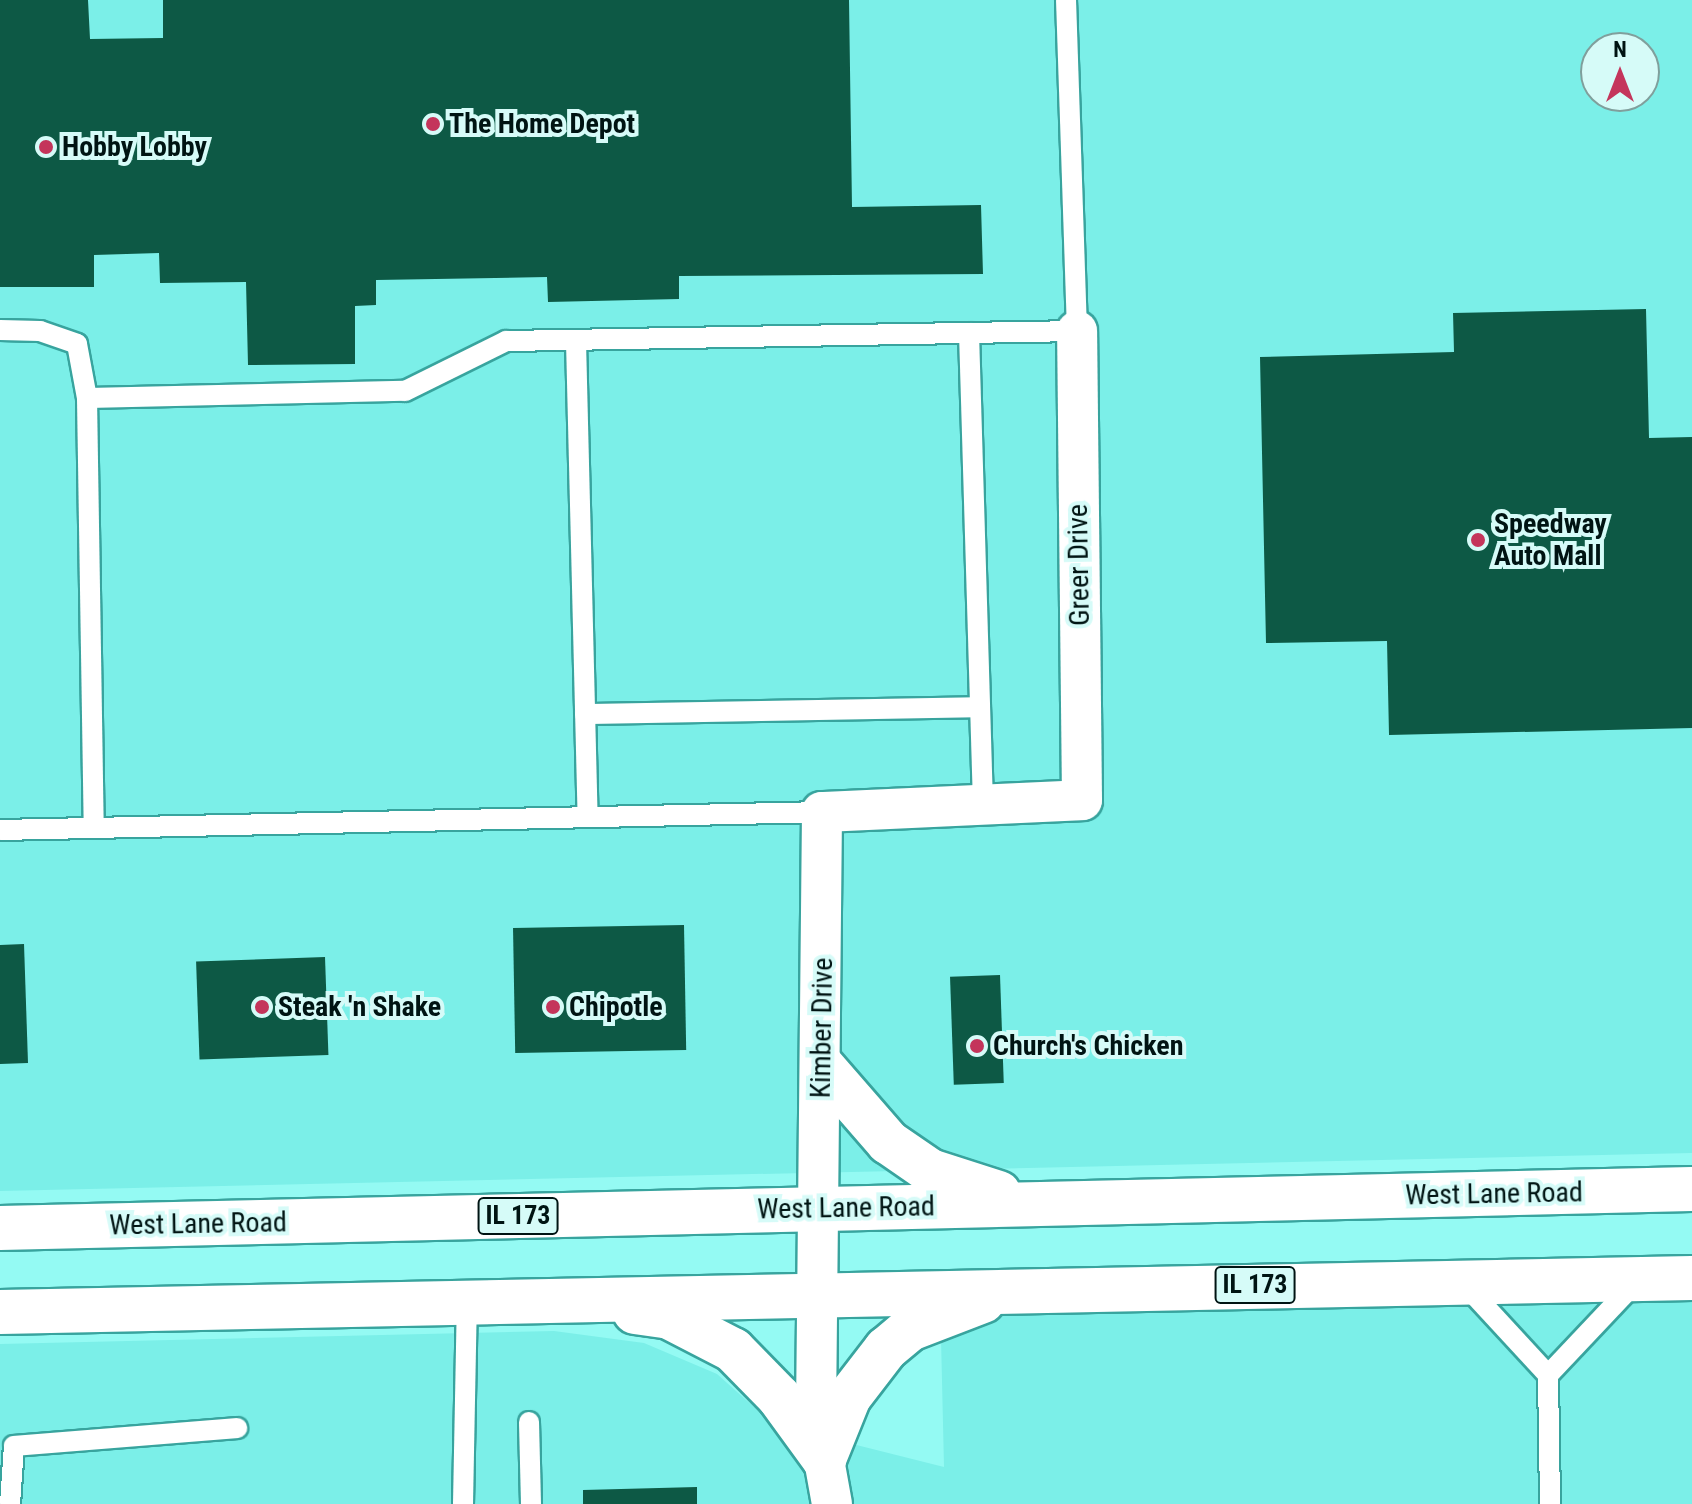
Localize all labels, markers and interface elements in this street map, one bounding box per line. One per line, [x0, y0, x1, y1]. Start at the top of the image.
north arrow [1580, 32, 1660, 112]
text: N [1613, 37, 1627, 62]
place label: The Home Depot [449, 107, 635, 141]
marker: The Home Depot [424, 115, 442, 133]
place label: Hobby Lobby [62, 130, 207, 164]
marker: Hobby Lobby [37, 138, 55, 156]
street label: Greer Drive [1061, 504, 1097, 626]
place label: Speedway Auto Mall [1494, 507, 1607, 573]
marker: Speedway Auto Mall [1469, 531, 1487, 549]
street label: Kimber Drive [804, 957, 840, 1099]
place label: Steak 'n Shake [278, 990, 441, 1024]
place label: Chipotle [569, 990, 663, 1024]
marker: Steak 'n Shake [253, 998, 271, 1016]
marker: Chipotle [544, 998, 562, 1016]
place label: Church's Chicken [993, 1029, 1183, 1063]
marker: Church's Chicken [968, 1037, 986, 1055]
street label: West Lane Road [1405, 1176, 1583, 1212]
street label: West Lane Road [757, 1190, 935, 1226]
road number: IL 173 [476, 1194, 560, 1238]
street label: West Lane Road [109, 1206, 287, 1242]
road number: IL 173 [1213, 1263, 1297, 1307]

